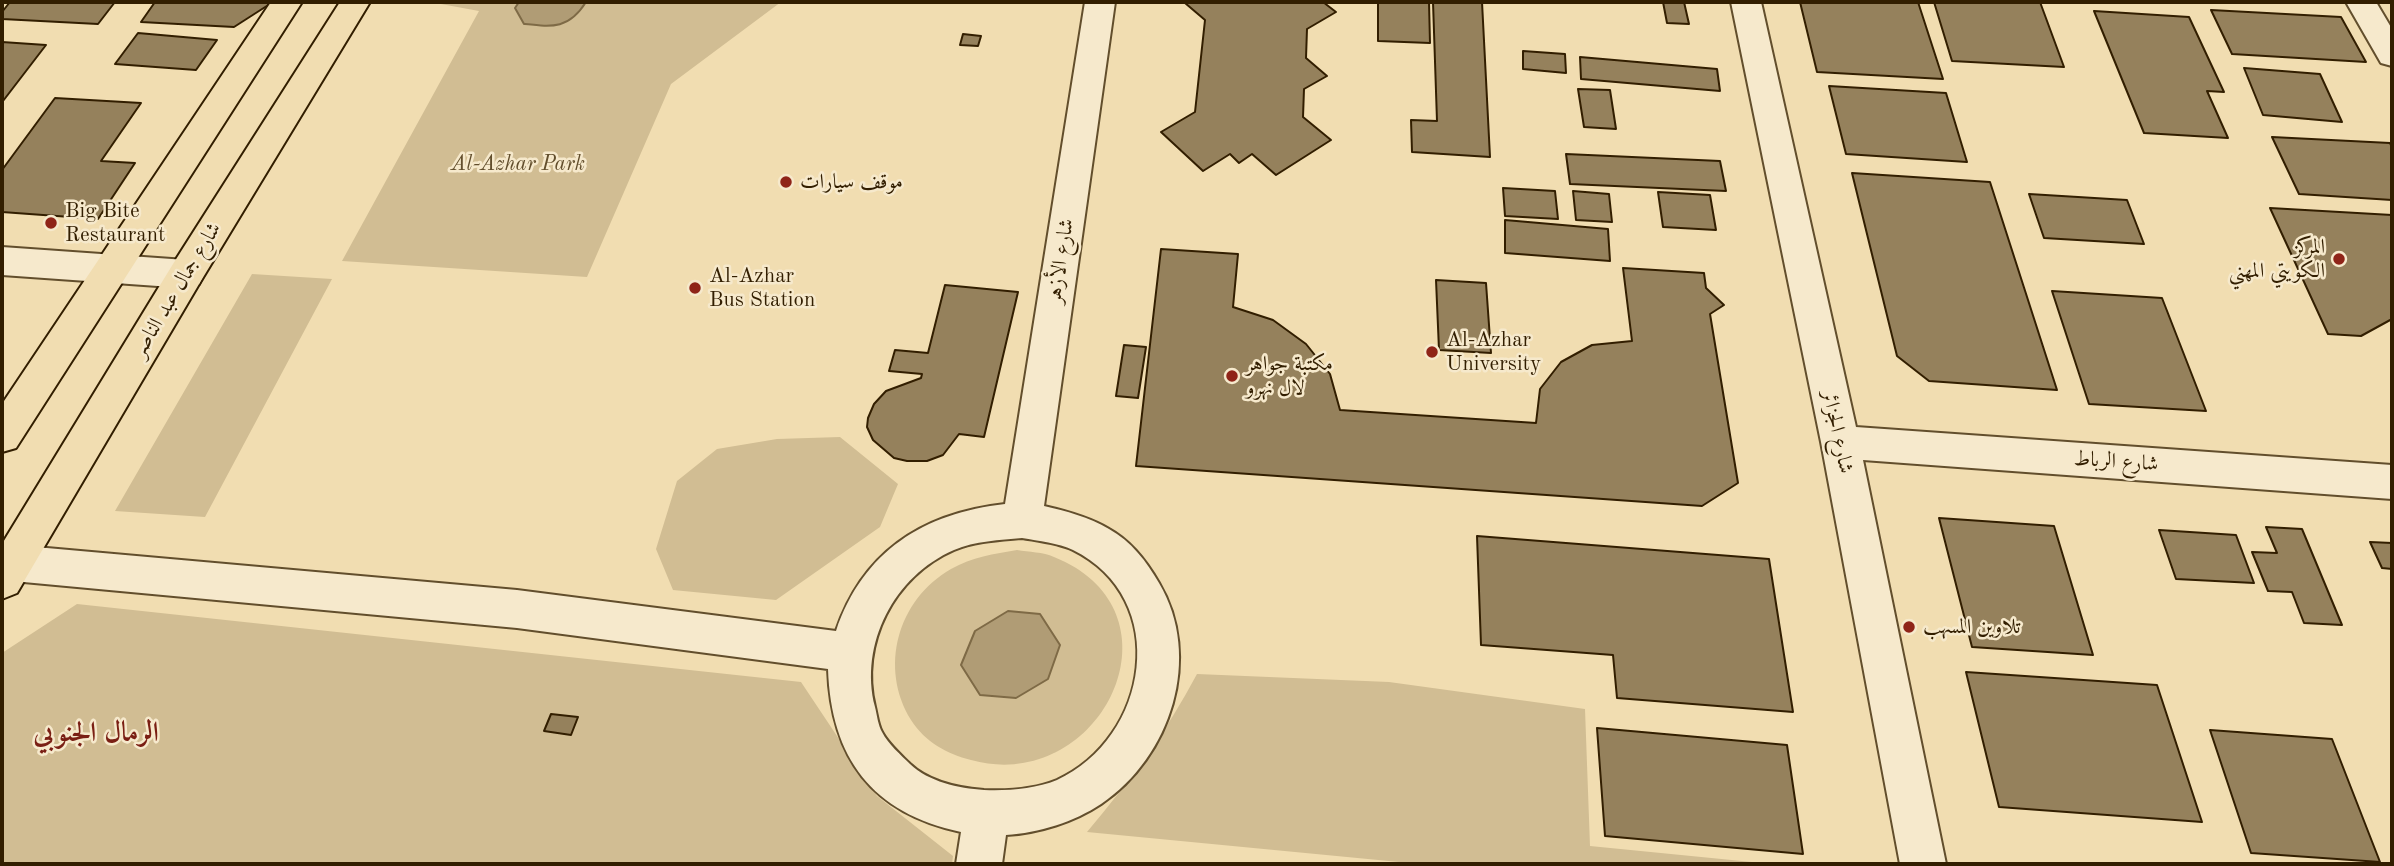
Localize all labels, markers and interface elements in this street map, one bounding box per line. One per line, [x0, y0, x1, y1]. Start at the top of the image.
park label: Al-Azhar Park [451, 151, 585, 177]
place label: موقف سيارات [800, 169, 903, 195]
marker: موقف سيارات [778, 174, 794, 190]
place label: Big Bite Restaurant [65, 198, 165, 248]
marker: Big Bite Restaurant [43, 215, 59, 231]
street label: شارع الأزهر [1042, 217, 1080, 305]
street label: شارع جمال عبد الناصر [127, 218, 227, 362]
place label: المركز الكويتي المهني [2229, 234, 2325, 284]
marker: المركز الكويتي المهني [2331, 251, 2347, 267]
place label: Al-Azhar Bus Station [709, 263, 815, 313]
marker: Al-Azhar Bus Station [687, 280, 703, 296]
place label: Al-Azhar University [1446, 327, 1541, 377]
marker: Al-Azhar University [1424, 344, 1440, 360]
place label: مكتبة جواهر لال نهرو [1246, 351, 1333, 401]
marker: مكتبة جواهر لال نهرو [1224, 368, 1240, 384]
street label: شارع الجزائر [1816, 388, 1858, 476]
street label: شارع الرباط [2073, 446, 2159, 478]
place label: تلاوين المسهب [1923, 614, 2021, 640]
marker: تلاوين المسهب [1901, 619, 1917, 635]
district label: الرمال الجنوبي [33, 717, 159, 751]

